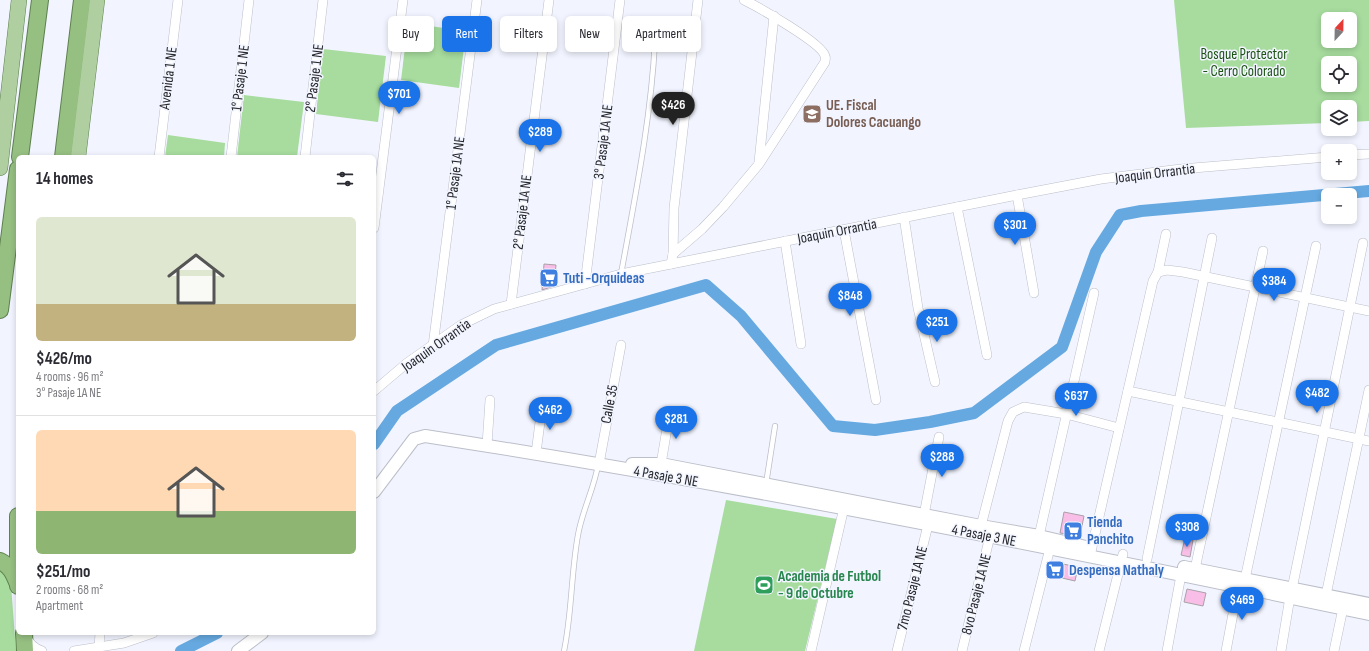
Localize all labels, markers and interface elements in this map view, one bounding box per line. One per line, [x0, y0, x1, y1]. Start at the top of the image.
north arrow [1321, 12, 1357, 48]
map controls [1321, 12, 1357, 224]
chip: Buy [388, 16, 434, 52]
chip: Rent [442, 16, 492, 52]
chip: Filters [500, 16, 557, 52]
chip: New [565, 16, 614, 52]
chip: Apartment [622, 16, 701, 52]
street label: 2° Pasaje 1 NE [301, 43, 328, 113]
street label: 1° Pasaje 1 NE [227, 44, 254, 112]
park label: Bosque Protector - Cerro Colorado [1200, 45, 1288, 81]
street label: Avenida 1 NE [155, 46, 182, 111]
button: locate [1321, 56, 1357, 92]
pin: $701 [375, 81, 423, 115]
text: $701 [387, 86, 411, 102]
pin: $426 [649, 92, 697, 126]
place label: UE. Fiscal Dolores Cacuango [826, 96, 921, 132]
text: $426 [661, 97, 685, 113]
button: layers [1321, 100, 1357, 136]
school or university icon: UE. Fiscal Dolores Cacuango [801, 103, 823, 125]
street label: 3° Pasaje 1A NE [589, 104, 618, 181]
pin: $289 [516, 119, 564, 153]
text: $289 [528, 124, 552, 140]
street label: 1° Pasaje 1A NE [442, 135, 469, 211]
button: + [1321, 144, 1357, 180]
street label: Joaquin Orrantia [1113, 159, 1196, 188]
icon: filters [334, 168, 356, 190]
text: 14 homes [36, 169, 93, 189]
street label: 2° Pasaje 1A NE [508, 174, 537, 251]
button: − [1321, 188, 1357, 224]
pin: $301 [991, 212, 1039, 246]
street label: Joaquin Orrantia [795, 214, 879, 249]
text: $301 [1003, 217, 1027, 233]
icon: home [160, 243, 232, 315]
supermarket icon: Tuti -Orquideas [538, 267, 560, 289]
pin: $384 [1250, 268, 1298, 302]
place label: Tuti -Orquideas [563, 269, 645, 288]
text: $384 [1262, 273, 1286, 289]
pin: $848 [826, 283, 874, 317]
text: $848 [837, 288, 863, 304]
pin: $251 [913, 309, 961, 343]
street label: Joaquin Orrantia [397, 314, 475, 377]
text: $251 [925, 314, 949, 330]
text: $426/mo [36, 349, 92, 369]
text: 4 rooms · 96 m² [36, 369, 103, 385]
pin: $482 [1293, 380, 1341, 414]
street label: Calle 35 [596, 383, 623, 425]
pin: $637 [1052, 383, 1100, 417]
text: 3° Pasaje 1A NE [36, 385, 101, 401]
text: $482 [1305, 385, 1329, 401]
text: $637 [1064, 388, 1088, 404]
pin: $462 [526, 397, 574, 431]
text: $462 [538, 402, 562, 418]
pin: $281 [652, 406, 700, 440]
text: $281 [664, 411, 688, 427]
pin: $288 [918, 444, 966, 478]
text: $288 [930, 449, 954, 465]
icon: home [160, 456, 232, 528]
street label: 4 Pasaje 3 NE [632, 461, 700, 492]
place label: Tienda Panchito [1087, 513, 1134, 549]
pin: $308 [1163, 514, 1211, 548]
text: $308 [1175, 519, 1199, 535]
street label: 4 Pasaje 3 NE [950, 520, 1018, 551]
supermarket icon: Tienda Panchito [1062, 520, 1084, 542]
street label: 7mo Pasaje 1A NE [893, 544, 932, 632]
street label: 8vo Pasaje 1A NE [957, 552, 996, 637]
supermarket icon: Despensa Nathaly [1044, 559, 1066, 581]
place label: Despensa Nathaly [1069, 561, 1165, 580]
text: $251/mo [36, 562, 90, 582]
place label: Academia de Futbol - 9 de Octubre [777, 567, 881, 603]
sports icon: Academia de Futbol - 9 de Octubre [753, 574, 775, 596]
text: 2 rooms · 68 m² [36, 582, 103, 598]
pin: $469 [1218, 587, 1266, 621]
text: $469 [1230, 592, 1254, 608]
text: Apartment [36, 598, 83, 614]

